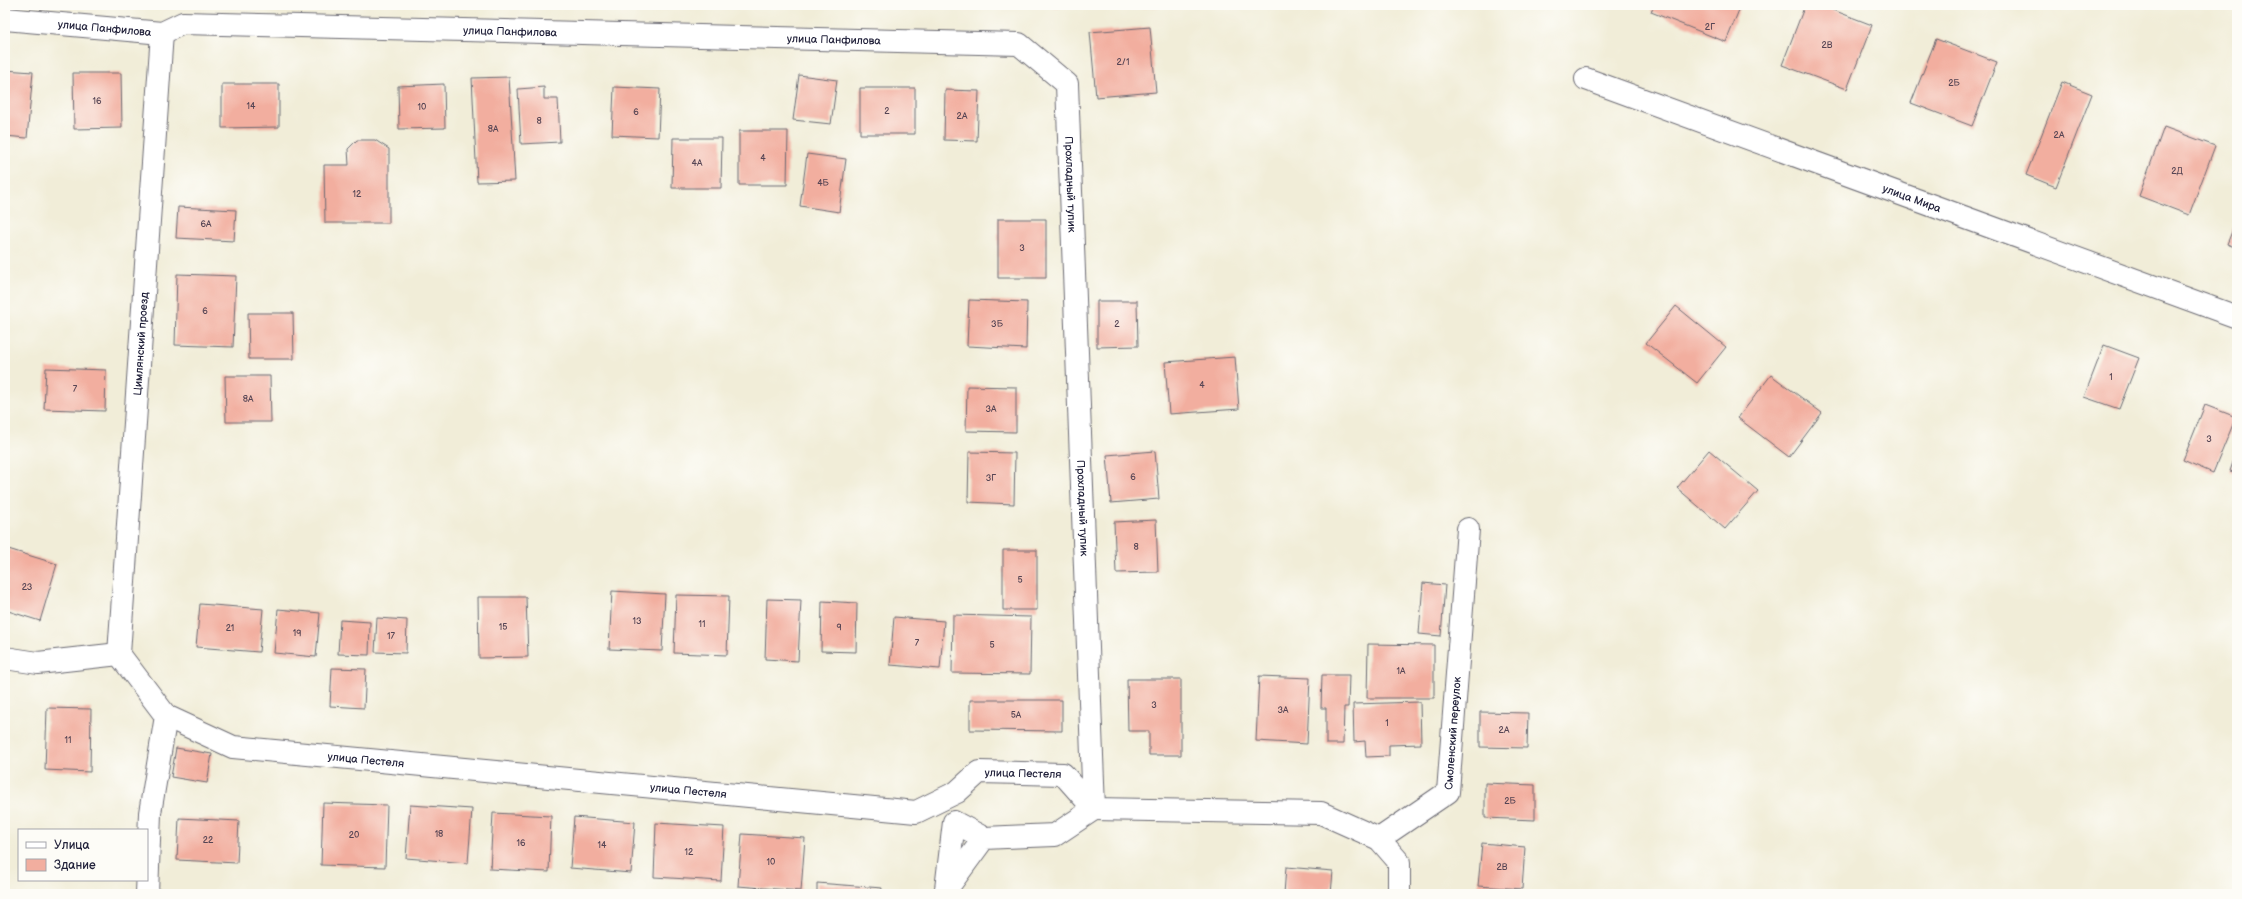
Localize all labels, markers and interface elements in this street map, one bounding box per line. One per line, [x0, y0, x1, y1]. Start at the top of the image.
street label: улица Панфилова [57, 18, 152, 39]
house number: 2Г [1705, 22, 1715, 33]
street label: улица Панфилова [463, 24, 558, 39]
street label: улица Панфилова [787, 32, 882, 48]
house number: 2В [1821, 40, 1833, 51]
house number: 2/1 [1117, 57, 1129, 68]
house number: 2Б [1948, 78, 1961, 89]
house number: 16 [93, 96, 102, 107]
house number: 14 [247, 101, 256, 112]
house number: 10 [418, 102, 426, 113]
house number: 2 [884, 106, 890, 117]
house number: 6 [633, 107, 639, 118]
house number: 2А [957, 111, 968, 122]
house number: 8 [536, 116, 542, 127]
house number: 8А [488, 124, 499, 135]
house number: 2А [2054, 130, 2065, 141]
street label: Прохладный тупик [1062, 136, 1079, 233]
house number: 4 [760, 153, 766, 164]
house number: 4А [692, 158, 703, 169]
house number: 2Д [2171, 166, 2183, 177]
house number: 4Б [817, 178, 830, 189]
street label: улица Мира [1881, 182, 1943, 215]
house number: 12 [353, 189, 362, 200]
house number: 6А [201, 219, 212, 230]
house number: 3 [1019, 243, 1025, 254]
street label: Цимлянский проезд [131, 291, 151, 396]
house number: 6 [202, 306, 208, 317]
house number: 3Б [991, 319, 1004, 330]
house number: 2 [1114, 319, 1120, 330]
house number: 1 [2109, 372, 2113, 383]
house number: 4 [1199, 380, 1205, 391]
house number: 7 [73, 384, 78, 395]
house number: 8А [243, 394, 254, 405]
house number: 3А [986, 404, 997, 415]
house number: 3 [2206, 434, 2212, 445]
street label: Прохладный тупик [1074, 460, 1091, 557]
house number: 6 [1130, 472, 1136, 483]
house number: 3Г [986, 473, 996, 484]
house number: 8 [1133, 542, 1139, 553]
house number: 5 [1017, 575, 1023, 586]
house number: 23 [22, 582, 33, 593]
house number: 13 [632, 616, 642, 627]
house number: 11 [699, 619, 705, 630]
house number: 15 [499, 622, 507, 633]
house number: 9 [836, 622, 842, 633]
house number: 21 [226, 623, 234, 634]
house number: 19 [293, 628, 301, 639]
house number: 17 [387, 631, 396, 642]
house number: 7 [915, 638, 920, 649]
house number: 5 [989, 640, 995, 651]
house number: 1А [1397, 666, 1406, 677]
street label: Смоленский переулок [1442, 676, 1464, 790]
house number: 3 [1151, 700, 1157, 711]
house number: 3А [1278, 705, 1289, 716]
house number: 5А [1011, 710, 1022, 721]
house number: 1 [1385, 718, 1389, 729]
house number: 2А [1499, 725, 1510, 736]
house number: 11 [65, 735, 71, 746]
street label: улица Пестеля [327, 750, 405, 770]
street label: улица Пестеля [984, 766, 1062, 781]
street label: улица Пестеля [650, 781, 727, 801]
house number: 2Б [1504, 796, 1517, 807]
legend [18, 829, 148, 881]
house number: 18 [435, 829, 443, 840]
house number: 20 [349, 830, 359, 841]
house number: 22 [203, 835, 214, 846]
text: Улица [54, 838, 90, 853]
house number: 16 [517, 838, 526, 849]
house number: 14 [598, 840, 607, 851]
house number: 12 [685, 847, 694, 858]
house number: 10 [767, 857, 775, 868]
text: Здание [54, 858, 96, 873]
house number: 2В [1496, 862, 1508, 873]

